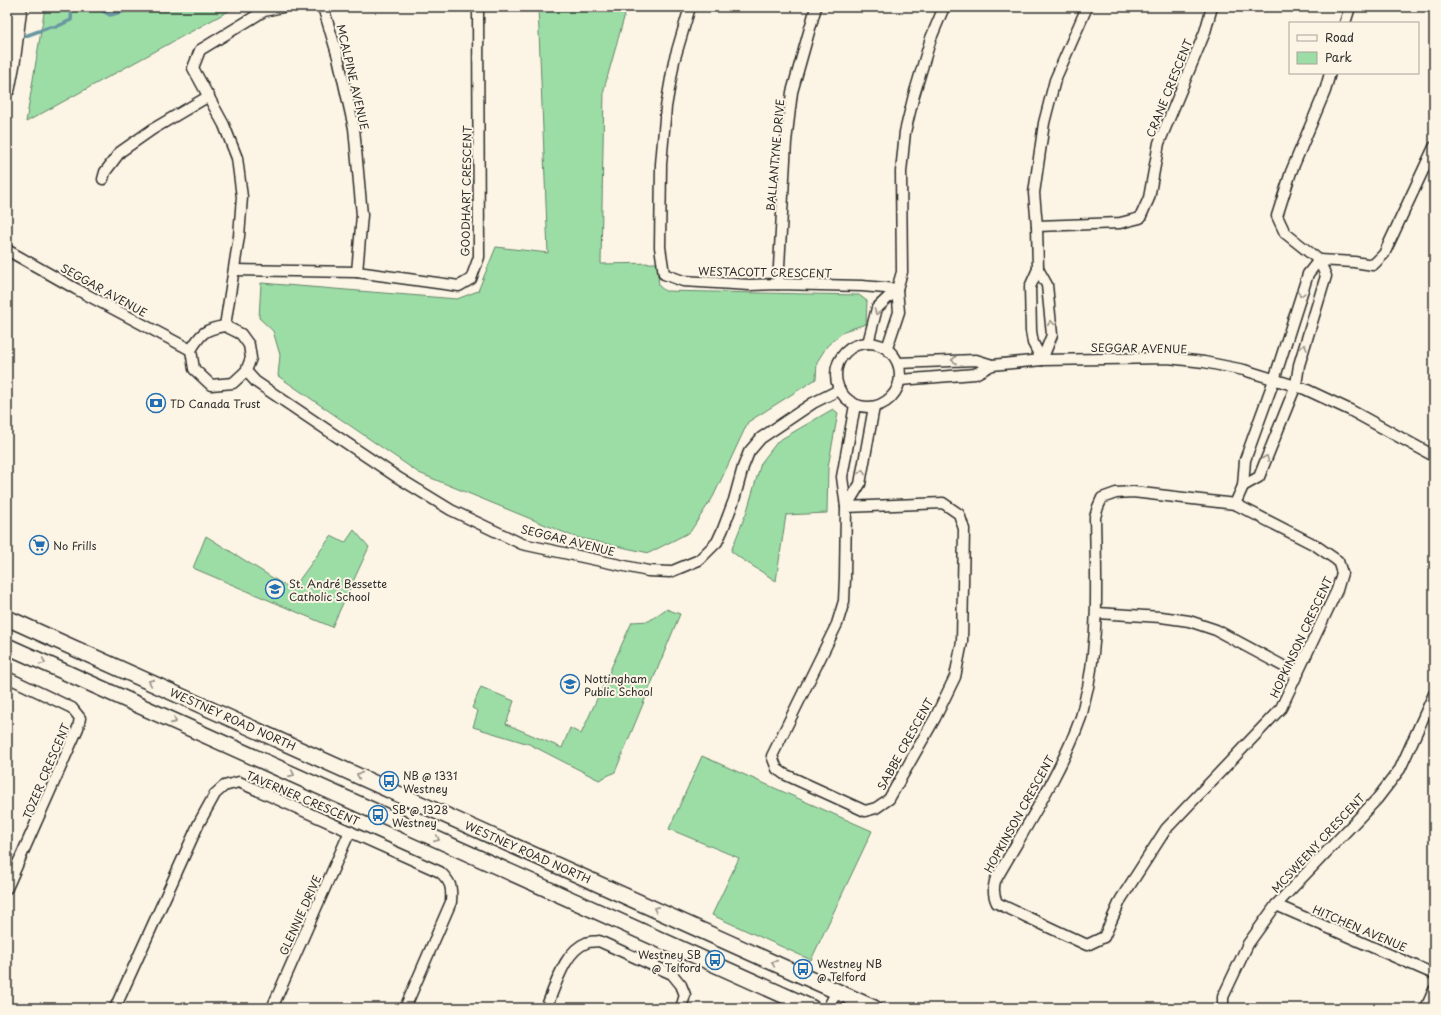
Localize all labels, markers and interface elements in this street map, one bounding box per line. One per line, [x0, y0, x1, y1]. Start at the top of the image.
street label: MCALPINE AVENUE [333, 22, 373, 132]
legend [1289, 22, 1419, 74]
text: Road [1325, 28, 1354, 46]
street label: CRANE CRESCENT [1142, 36, 1197, 140]
text: Park [1325, 48, 1352, 66]
street label: BALLANTYNE DRIVE [762, 98, 788, 212]
street label: GOODHART CRESCENT [456, 125, 476, 257]
street label: SEGGAR AVENUE [58, 259, 150, 321]
street label: WESTACOTT CRESCENT [698, 262, 833, 282]
one-way arrow [1298, 290, 1306, 297]
one-way arrow [873, 309, 881, 316]
one-way arrow [1046, 320, 1055, 326]
street label: SEGGAR AVENUE [1091, 339, 1188, 357]
one-way arrow [1299, 344, 1308, 351]
one-way arrow [951, 356, 957, 365]
bank icon: TD Canada Trust [145, 392, 167, 414]
place label: TD Canada Trust [170, 395, 261, 412]
one-way arrow [1262, 454, 1270, 461]
one-way arrow [857, 469, 866, 475]
street label: SEGGAR AVENUE [519, 520, 617, 560]
supermarket icon: No Frills [28, 534, 50, 556]
place label: No Frills [53, 537, 97, 554]
street label: HOPKINSON CRESCENT [1265, 573, 1337, 700]
place label: St. André Bessette Catholic School [289, 575, 387, 605]
school or university icon: St. André Bessette Catholic School [264, 578, 286, 600]
one-way arrow [38, 657, 46, 665]
place label: Nottingham Public School [584, 670, 653, 700]
school or university icon: Nottingham Public School [559, 673, 581, 695]
one-way arrow [148, 679, 155, 687]
street label: WESTNEY ROAD NORTH [167, 683, 299, 755]
street label: SABBE CRESCENT [873, 694, 938, 793]
one-way arrow [170, 716, 177, 724]
street label: TOZER CRESCENT [18, 720, 74, 822]
street label: HOPKINSON CRESCENT [980, 752, 1059, 876]
street label: TAVERNER CRESCENT [244, 766, 363, 830]
place label: NB @ 1331 Westney [403, 767, 457, 797]
one-way arrow [289, 770, 296, 778]
bus stop icon: NB @ 1331 Westney [378, 770, 400, 792]
one-way arrow [356, 772, 363, 780]
street label: MCSWEENY CRESCENT [1267, 789, 1369, 896]
place label: SB @ 1328 Westney [392, 801, 448, 831]
bus stop icon: SB @ 1328 Westney [367, 804, 389, 826]
street label: WESTNEY ROAD NORTH [462, 816, 594, 888]
one-way arrow [432, 834, 440, 842]
street label: GLENNIE DRIVE [275, 872, 325, 958]
street label: HITCHEN AVENUE [1310, 900, 1410, 956]
one-way arrow [653, 906, 661, 914]
place label: Westney SB @ Telford [638, 946, 701, 976]
bus stop icon: Westney SB @ Telford [704, 949, 726, 971]
place label: Westney NB @ Telford [817, 955, 882, 985]
bus stop icon: Westney NB @ Telford [792, 958, 814, 980]
one-way arrow [771, 960, 779, 968]

